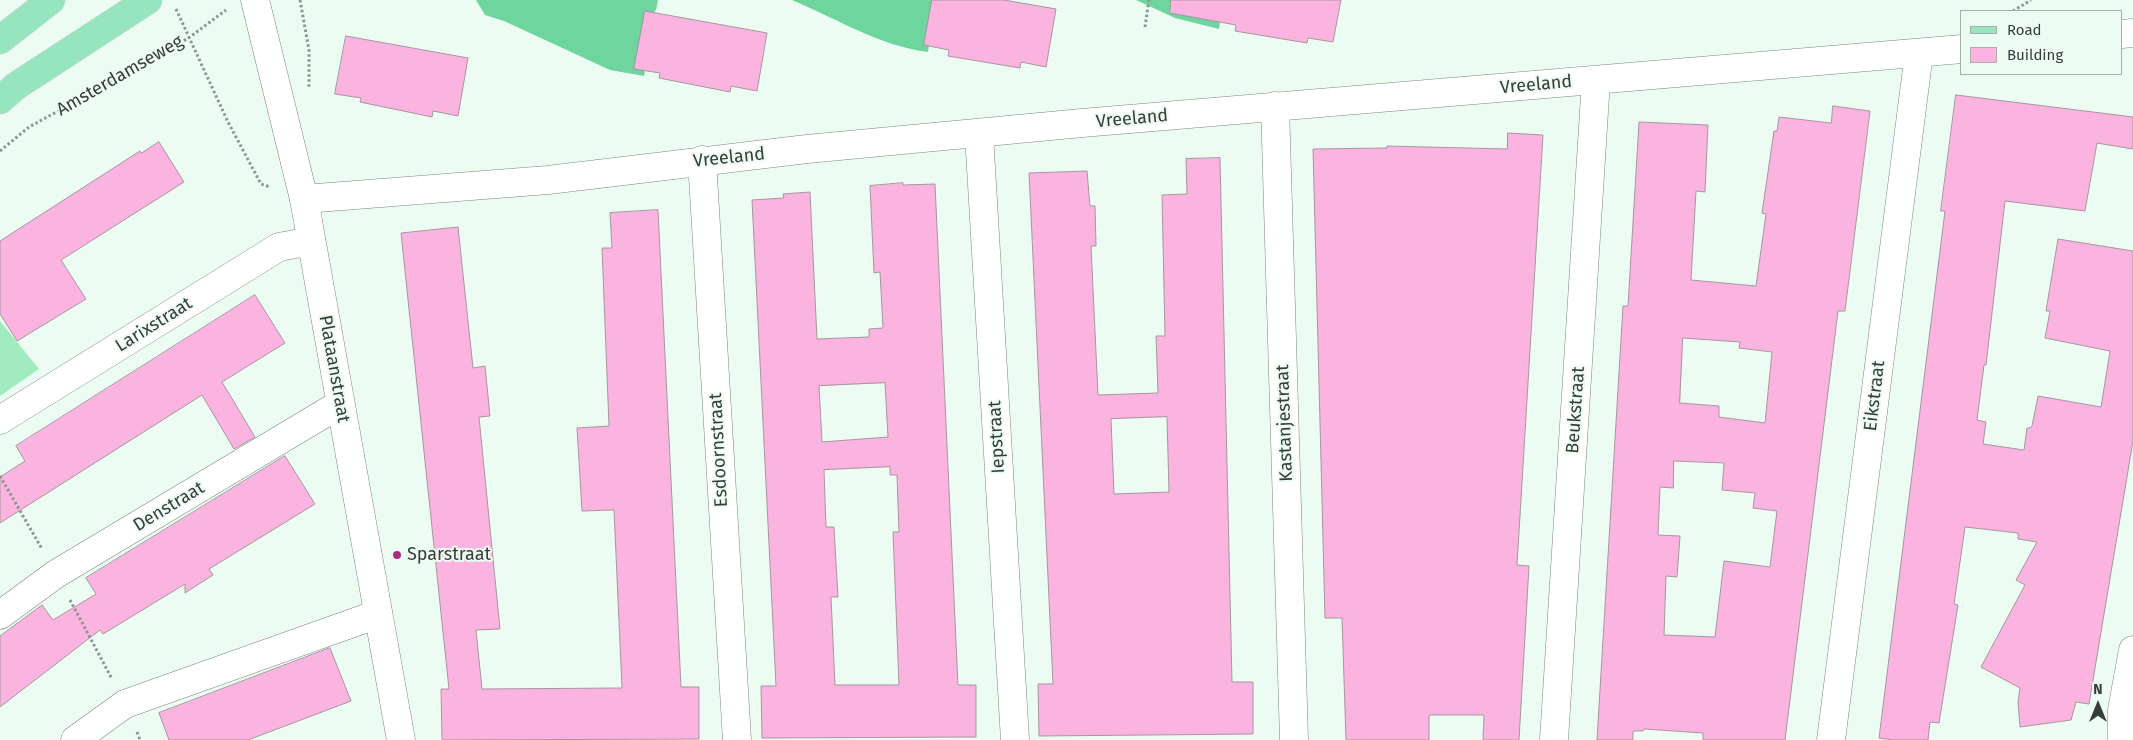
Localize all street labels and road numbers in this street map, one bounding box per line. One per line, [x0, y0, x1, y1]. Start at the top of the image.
street label: Amsterdamseweg [53, 31, 187, 121]
street label: Vreeland [1499, 71, 1573, 99]
street label: Vreeland [1095, 105, 1169, 133]
street label: Vreeland [692, 143, 766, 173]
street label: Larixstraat [112, 293, 196, 357]
street label: Plataanstraat [314, 314, 354, 424]
street label: Eikstraat [1860, 359, 1890, 433]
street label: Kastanjestraat [1272, 364, 1298, 482]
street label: Beukstraat [1562, 366, 1590, 454]
street label: Esdoornstraat [705, 392, 733, 508]
street label: Iepstraat [984, 400, 1010, 474]
street label: Denstraat [130, 477, 208, 537]

